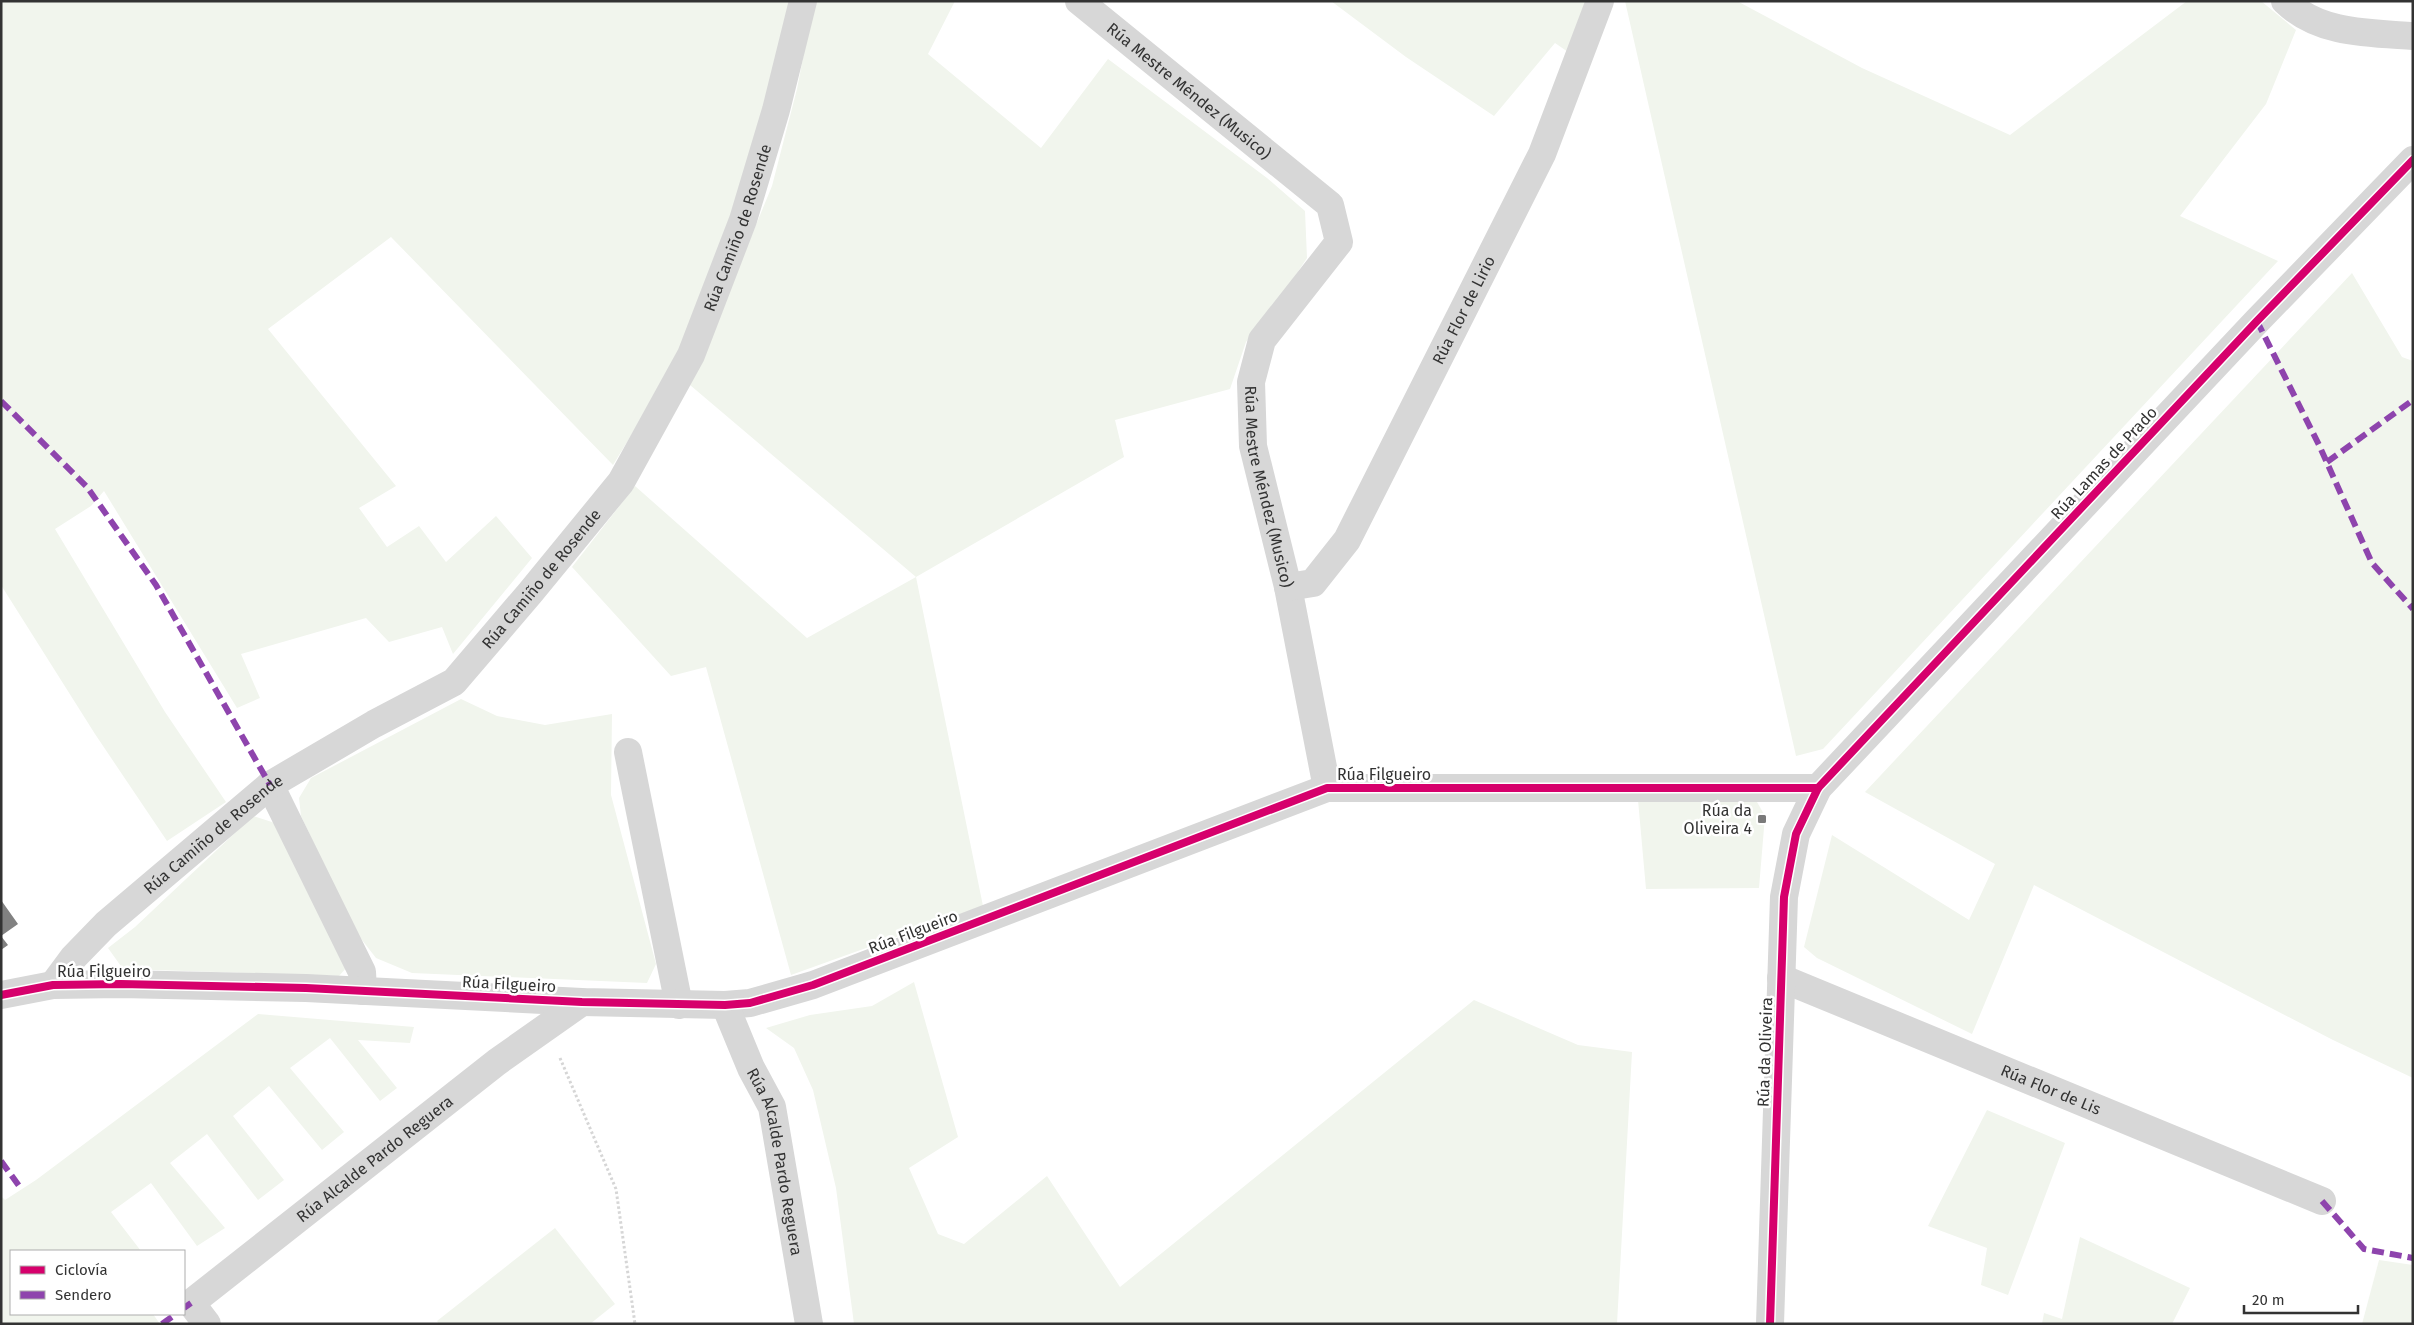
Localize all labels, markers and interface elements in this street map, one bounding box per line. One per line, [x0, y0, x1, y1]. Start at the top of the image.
street label: Rúa Mestre Méndez (Musico) [1103, 18, 1275, 163]
street label: Rúa Camiño de Rosende [699, 142, 775, 314]
street label: Rúa Flor de Lirio [1428, 252, 1499, 367]
street label: Rúa Mestre Méndez (Musico) [1242, 385, 1297, 589]
street label: Rúa Lamas de Prado [2047, 403, 2161, 523]
street label: Rúa Camiño de Rosende [477, 505, 605, 652]
street label: Rúa Filgueiro [1337, 765, 1431, 784]
street label: Rúa Camiño de Rosende [140, 770, 286, 898]
place label: Rúa da Oliveira 4 [1684, 801, 1752, 838]
marker: Rúa da Oliveira 4 [1756, 813, 1768, 825]
street label: Rúa Filgueiro [866, 906, 960, 958]
street label: Rúa Filgueiro [57, 962, 151, 981]
street label: Rúa Filgueiro [461, 972, 557, 996]
street label: Rúa da Oliveira [1754, 997, 1776, 1107]
street label: Rúa Flor de Lis [1998, 1060, 2104, 1118]
street label: Rúa Alcalde Pardo Reguera [743, 1064, 807, 1257]
street label: Rúa Alcalde Pardo Reguera [293, 1091, 457, 1226]
legend [10, 1250, 185, 1315]
text: Ciclovía [55, 1261, 108, 1279]
scale bar [2244, 1282, 2358, 1314]
text: Sendero [55, 1286, 111, 1304]
text: 20 m [2252, 1291, 2285, 1309]

